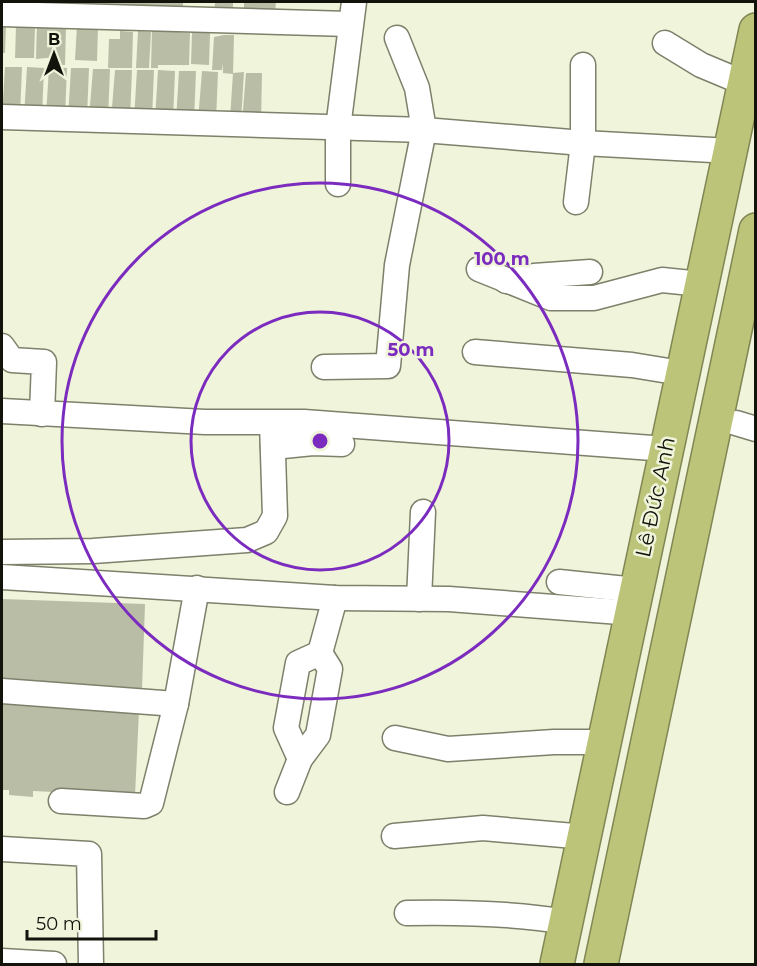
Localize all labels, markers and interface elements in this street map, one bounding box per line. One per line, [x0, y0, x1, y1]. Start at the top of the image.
north arrow [24, 24, 84, 84]
text: B [48, 30, 60, 49]
text: 100 m [474, 248, 530, 270]
text: 50 m [388, 339, 434, 361]
centre of rings [310, 431, 330, 451]
street label: Lê Đức Anh [630, 435, 680, 559]
scale bar [27, 903, 156, 941]
text: 50 m [36, 913, 82, 935]

